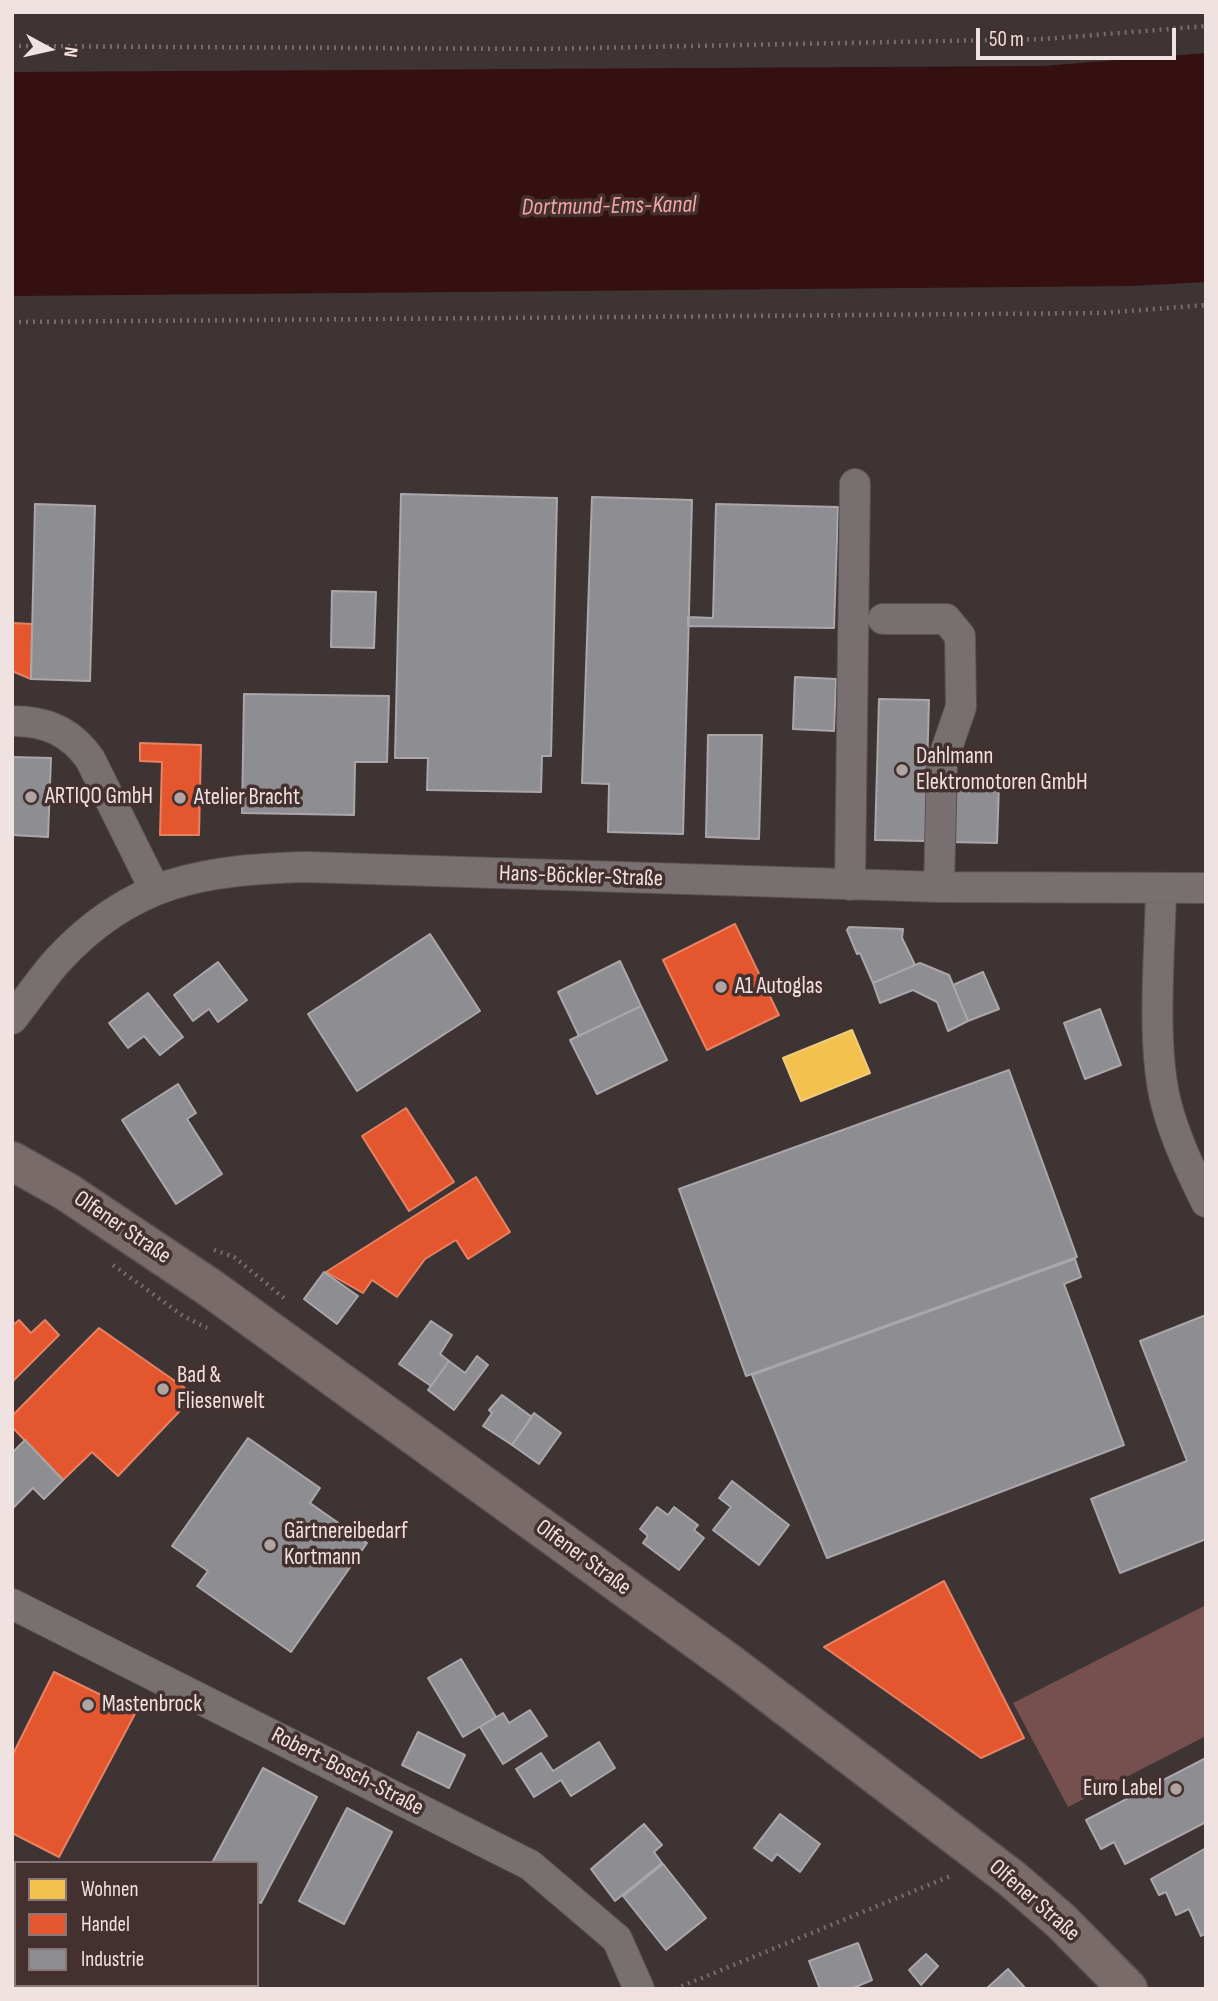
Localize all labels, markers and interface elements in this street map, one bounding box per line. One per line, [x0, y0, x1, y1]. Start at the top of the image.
north arrow [14, 14, 84, 84]
scale bar [980, 14, 1180, 58]
text: 50 m [989, 27, 1024, 52]
text: N [58, 45, 82, 59]
water label: Dortmund-Ems-Kanal [521, 191, 697, 223]
place label: Dahlmann Elektromotoren GmbH [916, 743, 1088, 797]
marker: Dahlmann Elektromotoren GmbH [894, 762, 910, 778]
place label: ARTIQO GmbH [45, 783, 153, 811]
place label: Atelier Bracht [194, 784, 300, 812]
marker: ARTIQO GmbH [23, 789, 39, 805]
marker: Atelier Bracht [172, 790, 188, 806]
street label: Hans-Böckler-Straße [499, 860, 663, 894]
place label: A1 Autoglas [735, 973, 823, 1001]
marker: A1 Autoglas [713, 979, 729, 995]
street label: Olfener Straße [68, 1185, 176, 1271]
place label: Bad & Fliesenwelt [177, 1362, 265, 1416]
marker: Bad & Fliesenwelt [155, 1381, 171, 1397]
street label: Olfener Straße [530, 1514, 636, 1602]
place label: Gärtnereibedarf Kortmann [284, 1518, 408, 1572]
marker: Gärtnereibedarf Kortmann [262, 1537, 278, 1553]
place label: Mastenbrock [102, 1691, 202, 1719]
marker: Mastenbrock [80, 1697, 96, 1713]
street label: Robert-Bosch-Straße [266, 1722, 428, 1822]
place label: Euro Label [1083, 1775, 1162, 1803]
marker: Euro Label [1168, 1781, 1184, 1797]
street label: Olfener Straße [983, 1854, 1085, 1948]
legend [14, 1861, 259, 1987]
text: Wohnen [81, 1877, 138, 1902]
text: Handel [81, 1912, 130, 1937]
text: Industrie [81, 1947, 144, 1972]

